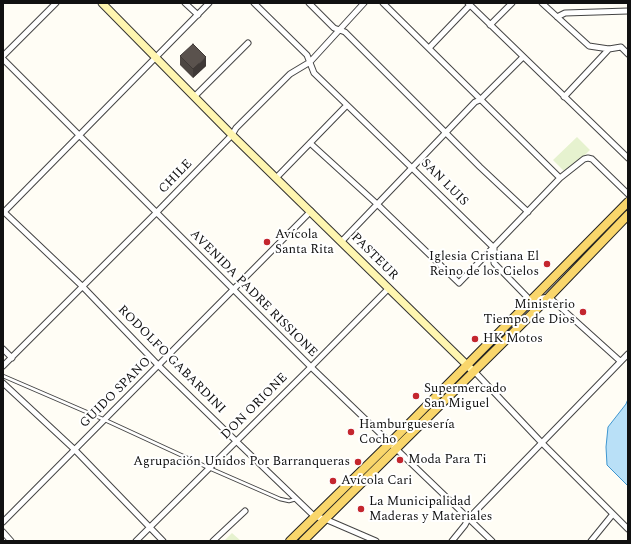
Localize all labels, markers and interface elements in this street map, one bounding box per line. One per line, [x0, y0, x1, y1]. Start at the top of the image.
street label: SAN LUIS [417, 156, 471, 210]
street label: CHILE [156, 157, 196, 197]
street label: AVENIDA PADRE RISSIONE [186, 227, 320, 361]
place label: Avícola Santa Rita [275, 227, 334, 258]
street label: PASTEUR [347, 230, 401, 284]
marker: Avícola Santa Rita [262, 237, 272, 247]
place label: Iglesia Cristiana El Reino de los Cielos [429, 249, 539, 280]
marker: Iglesia Cristiana El Reino de los Cielos [542, 259, 552, 269]
place label: Ministerio Tiempo de Dios [483, 297, 575, 328]
street label: RODOLFO GABARDINI [114, 303, 228, 417]
marker: Ministerio Tiempo de Dios [578, 307, 588, 317]
place label: HK Motos [483, 331, 543, 347]
marker: HK Motos [470, 334, 480, 344]
street label: GUIDO SPANO [77, 354, 155, 432]
street label: DON ORIONE [218, 370, 292, 444]
place label: Supermercado San Miguel [424, 381, 507, 412]
marker: Supermercado San Miguel [411, 391, 421, 401]
place label: Hamburguesería Cocho [359, 417, 455, 448]
marker: Hamburguesería Cocho [346, 427, 356, 437]
place label: Moda Para Ti [408, 452, 487, 468]
place label: Agrupación Unidos Por Barranqueras [133, 454, 350, 470]
marker: Moda Para Ti [395, 455, 405, 465]
marker: Agrupación Unidos Por Barranqueras [353, 457, 363, 467]
place label: Avícola Cari [341, 473, 412, 489]
marker: Avícola Cari [328, 476, 338, 486]
place label: La Municipalidad Maderas y Materiales [369, 494, 492, 525]
marker: La Municipalidad Maderas y Materiales [356, 504, 366, 514]

